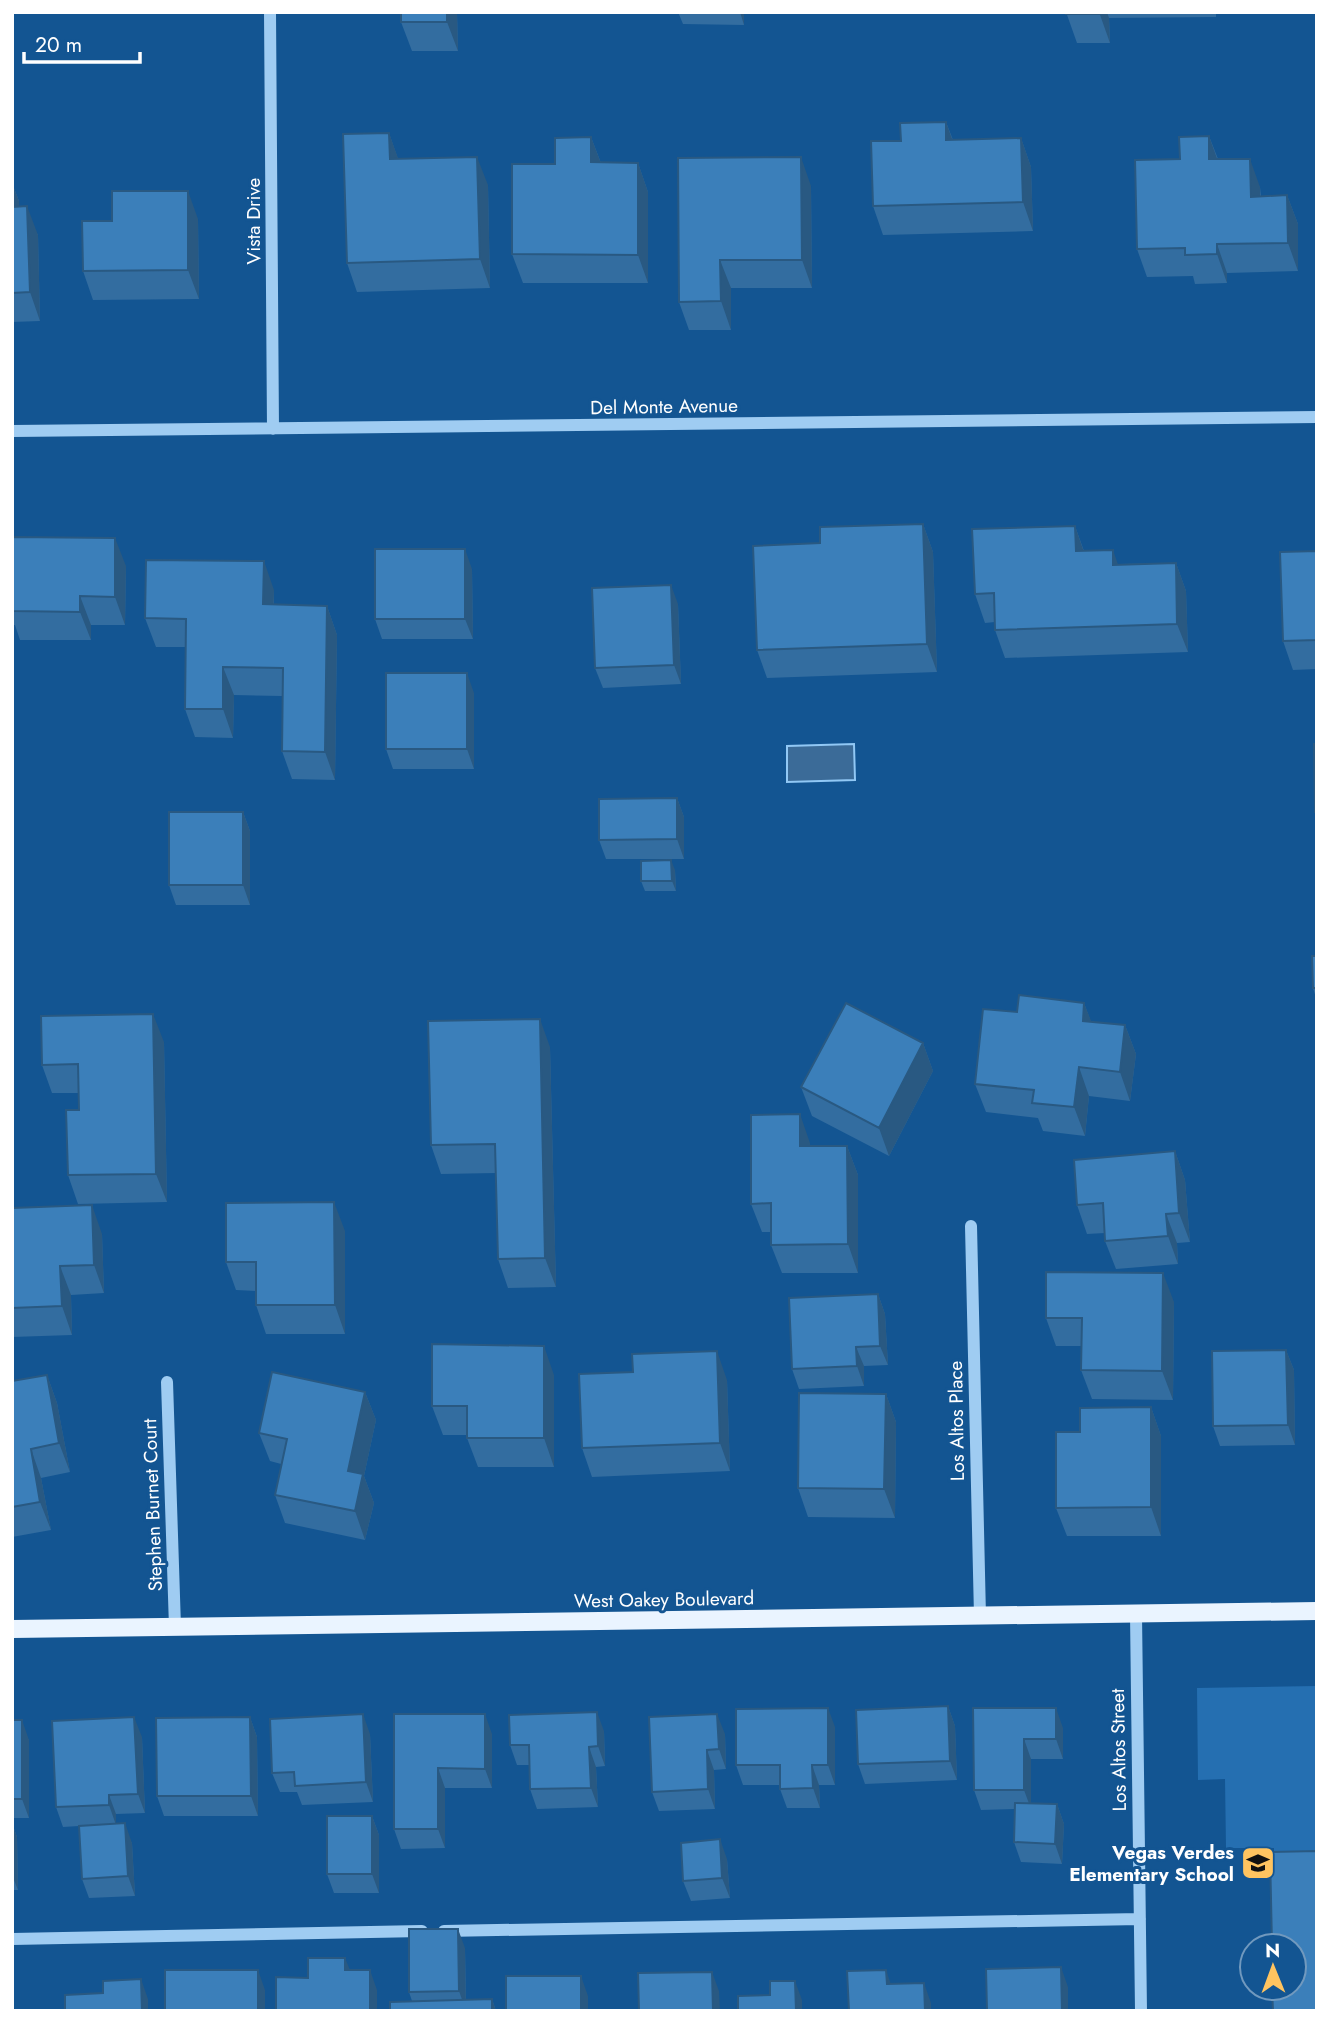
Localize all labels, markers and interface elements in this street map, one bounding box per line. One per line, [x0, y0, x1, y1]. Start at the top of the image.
scale bar [24, 21, 140, 65]
text: 20 m [35, 30, 82, 60]
street label: Vista Drive [240, 177, 267, 264]
street label: Del Monte Avenue [590, 392, 738, 421]
street label: Los Altos Place [942, 1360, 971, 1481]
street label: Stephen Burnet Court [136, 1418, 169, 1592]
street label: West Oakey Boulevard [574, 1584, 754, 1615]
street label: Los Altos Street [1104, 1688, 1133, 1812]
place label: Vegas Verdes Elementary School [1069, 1839, 1234, 1888]
school or university icon: Vegas Verdes Elementary School [1239, 1844, 1277, 1882]
north arrow [1238, 1932, 1308, 2002]
text: N [1265, 1937, 1280, 1964]

